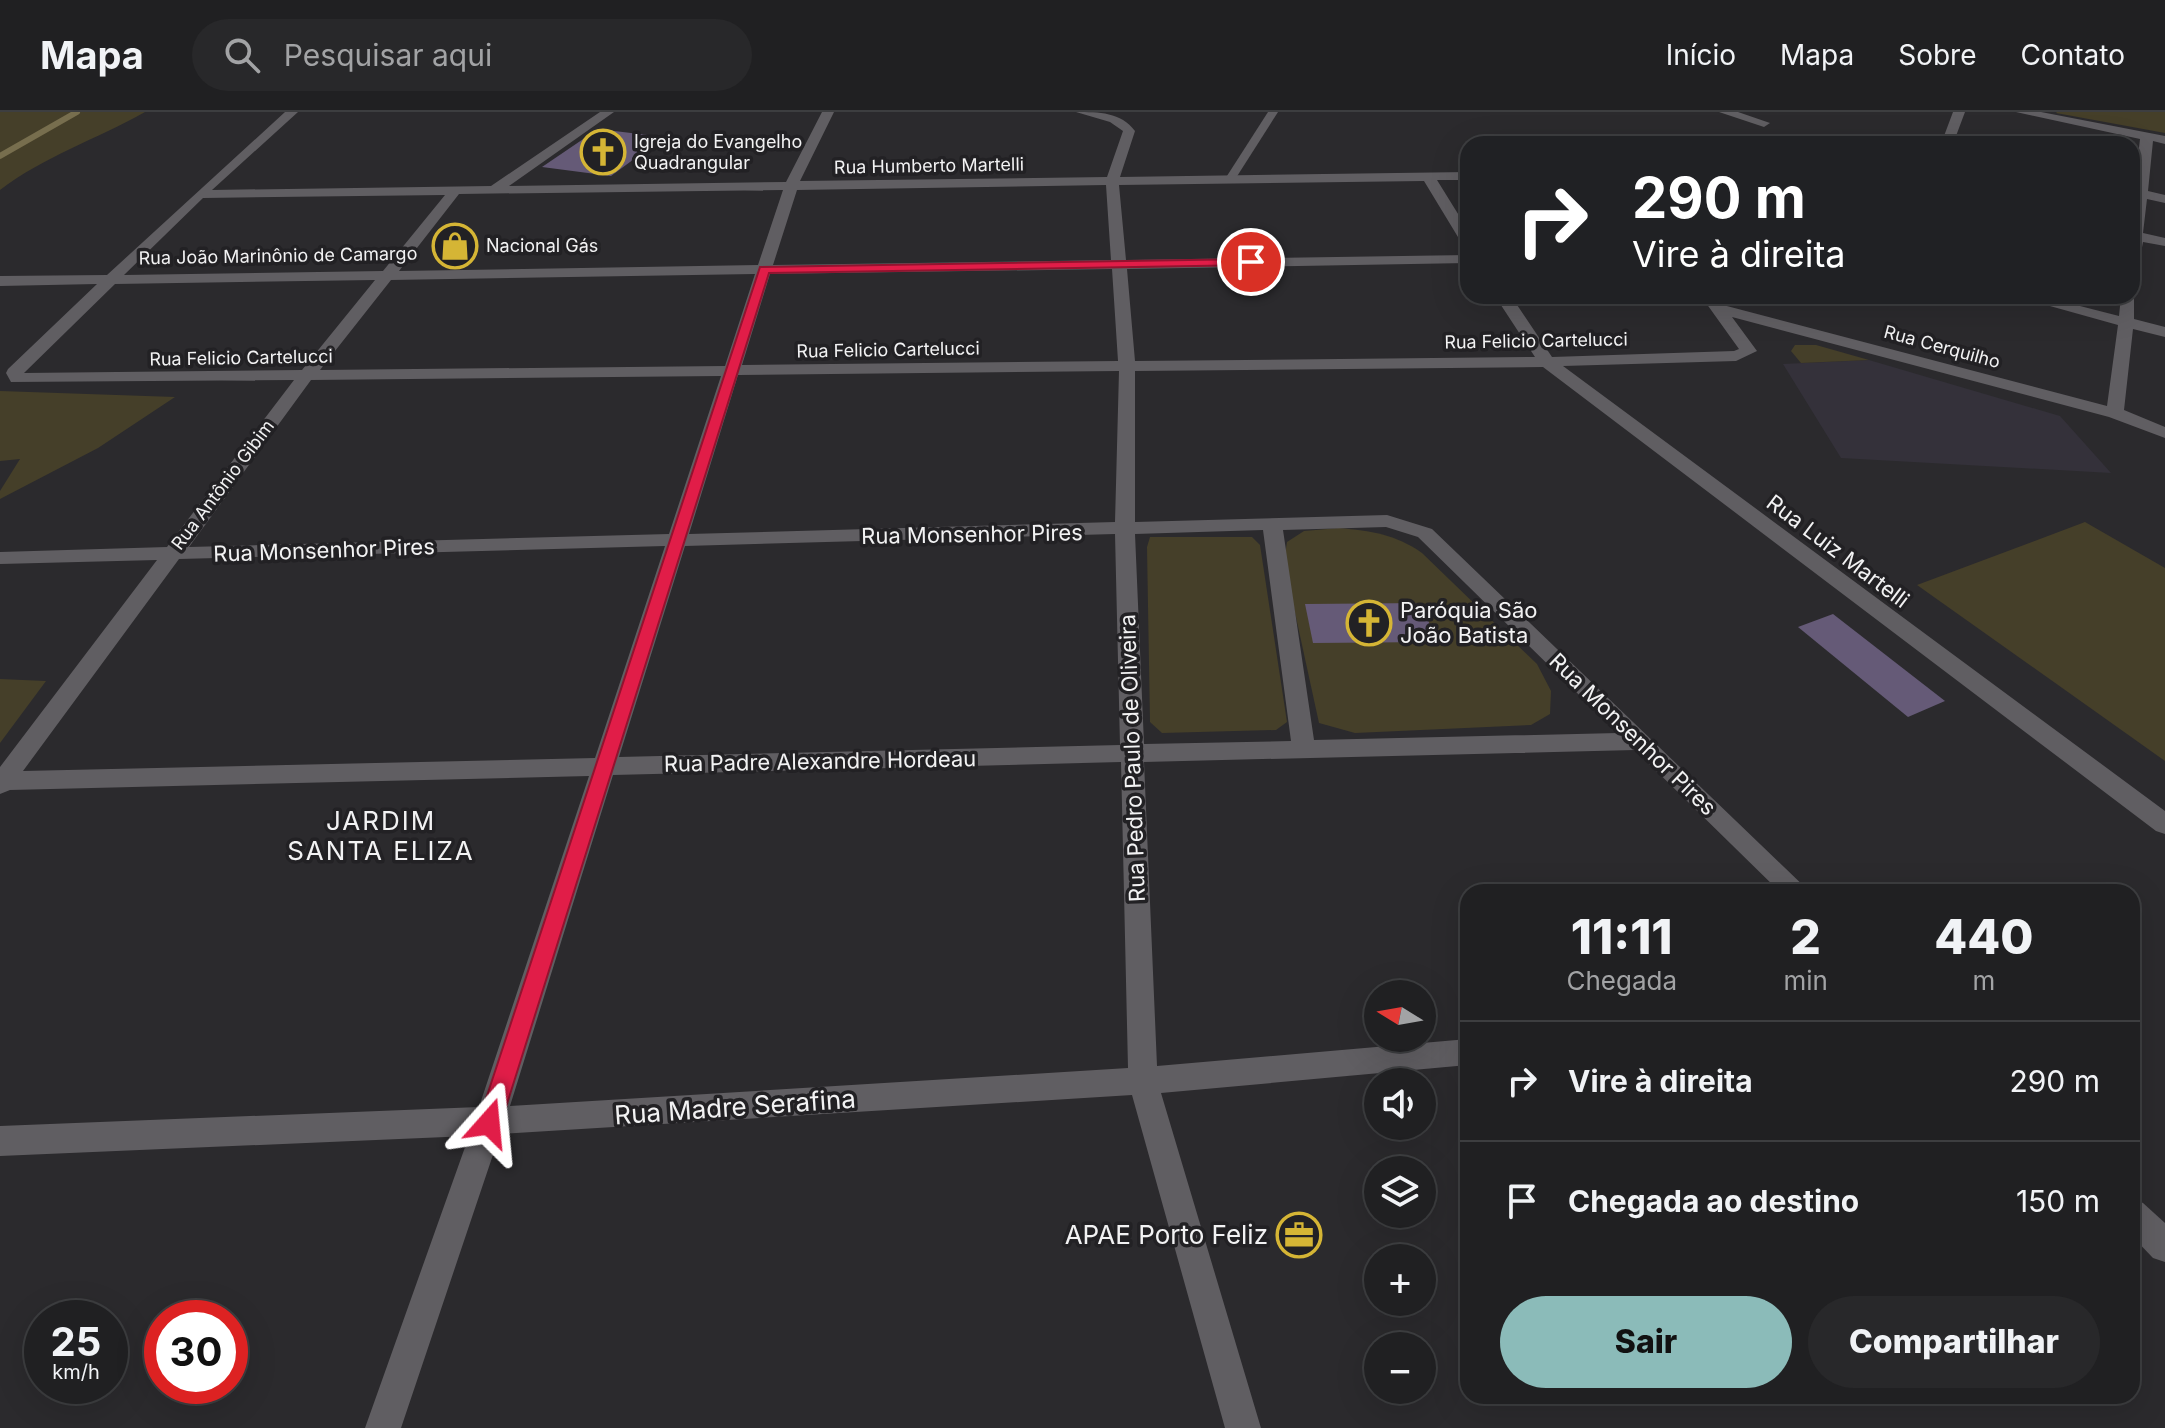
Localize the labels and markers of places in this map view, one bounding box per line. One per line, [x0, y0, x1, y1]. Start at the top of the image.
church icon: Igreja do Evangelho Quadrangular [579, 128, 627, 176]
place label: Igreja do Evangelho Quadrangular [634, 131, 802, 173]
shop icon: Nacional Gás [431, 222, 479, 270]
pin [1217, 228, 1285, 296]
place label: Nacional Gás [486, 235, 598, 256]
place label: Paróquia São João Batista [1400, 597, 1538, 648]
church icon: Paróquia São João Batista [1345, 599, 1393, 647]
office icon: APAE Porto Feliz [1275, 1211, 1323, 1259]
place label: APAE Porto Feliz [1065, 1219, 1268, 1250]

